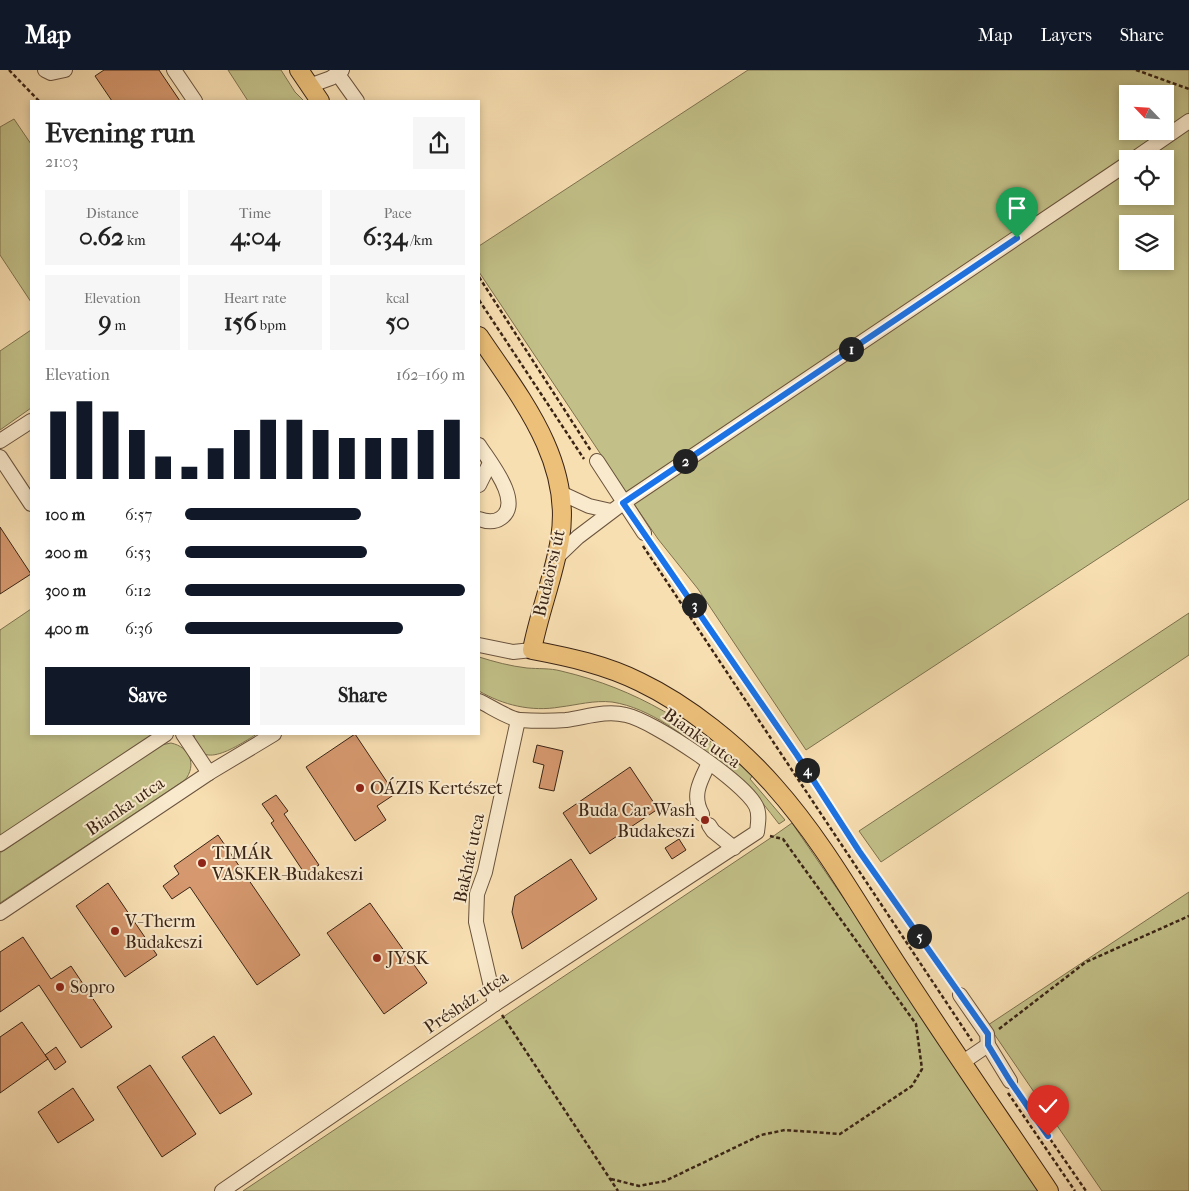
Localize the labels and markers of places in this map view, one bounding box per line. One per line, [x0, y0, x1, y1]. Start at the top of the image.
pin [996, 187, 1038, 238]
pin: 1 [838, 336, 864, 362]
pin: 2 [672, 448, 698, 474]
pin: 3 [682, 592, 706, 618]
pin: 4 [794, 758, 820, 782]
place label: OÁZIS Kertészet [370, 777, 503, 799]
marker: OÁZIS Kertészet [354, 782, 366, 794]
place label: Buda Car Wash Budakeszi [578, 800, 696, 842]
marker: Buda Car Wash Budakeszi [699, 814, 711, 826]
place label: TIMÁR VASKER-Budakeszi [211, 842, 364, 885]
marker: TIMÁR VASKER-Budakeszi [196, 857, 208, 869]
place label: V-Therm Budakeszi [124, 911, 203, 953]
pin: 5 [906, 924, 932, 948]
marker: V-Therm Budakeszi [109, 925, 121, 937]
place label: JYSK [385, 948, 429, 969]
marker: JYSK [371, 952, 383, 964]
place label: Sopro [70, 977, 115, 998]
marker: Sopro [54, 981, 66, 993]
pin [1027, 1085, 1069, 1136]

